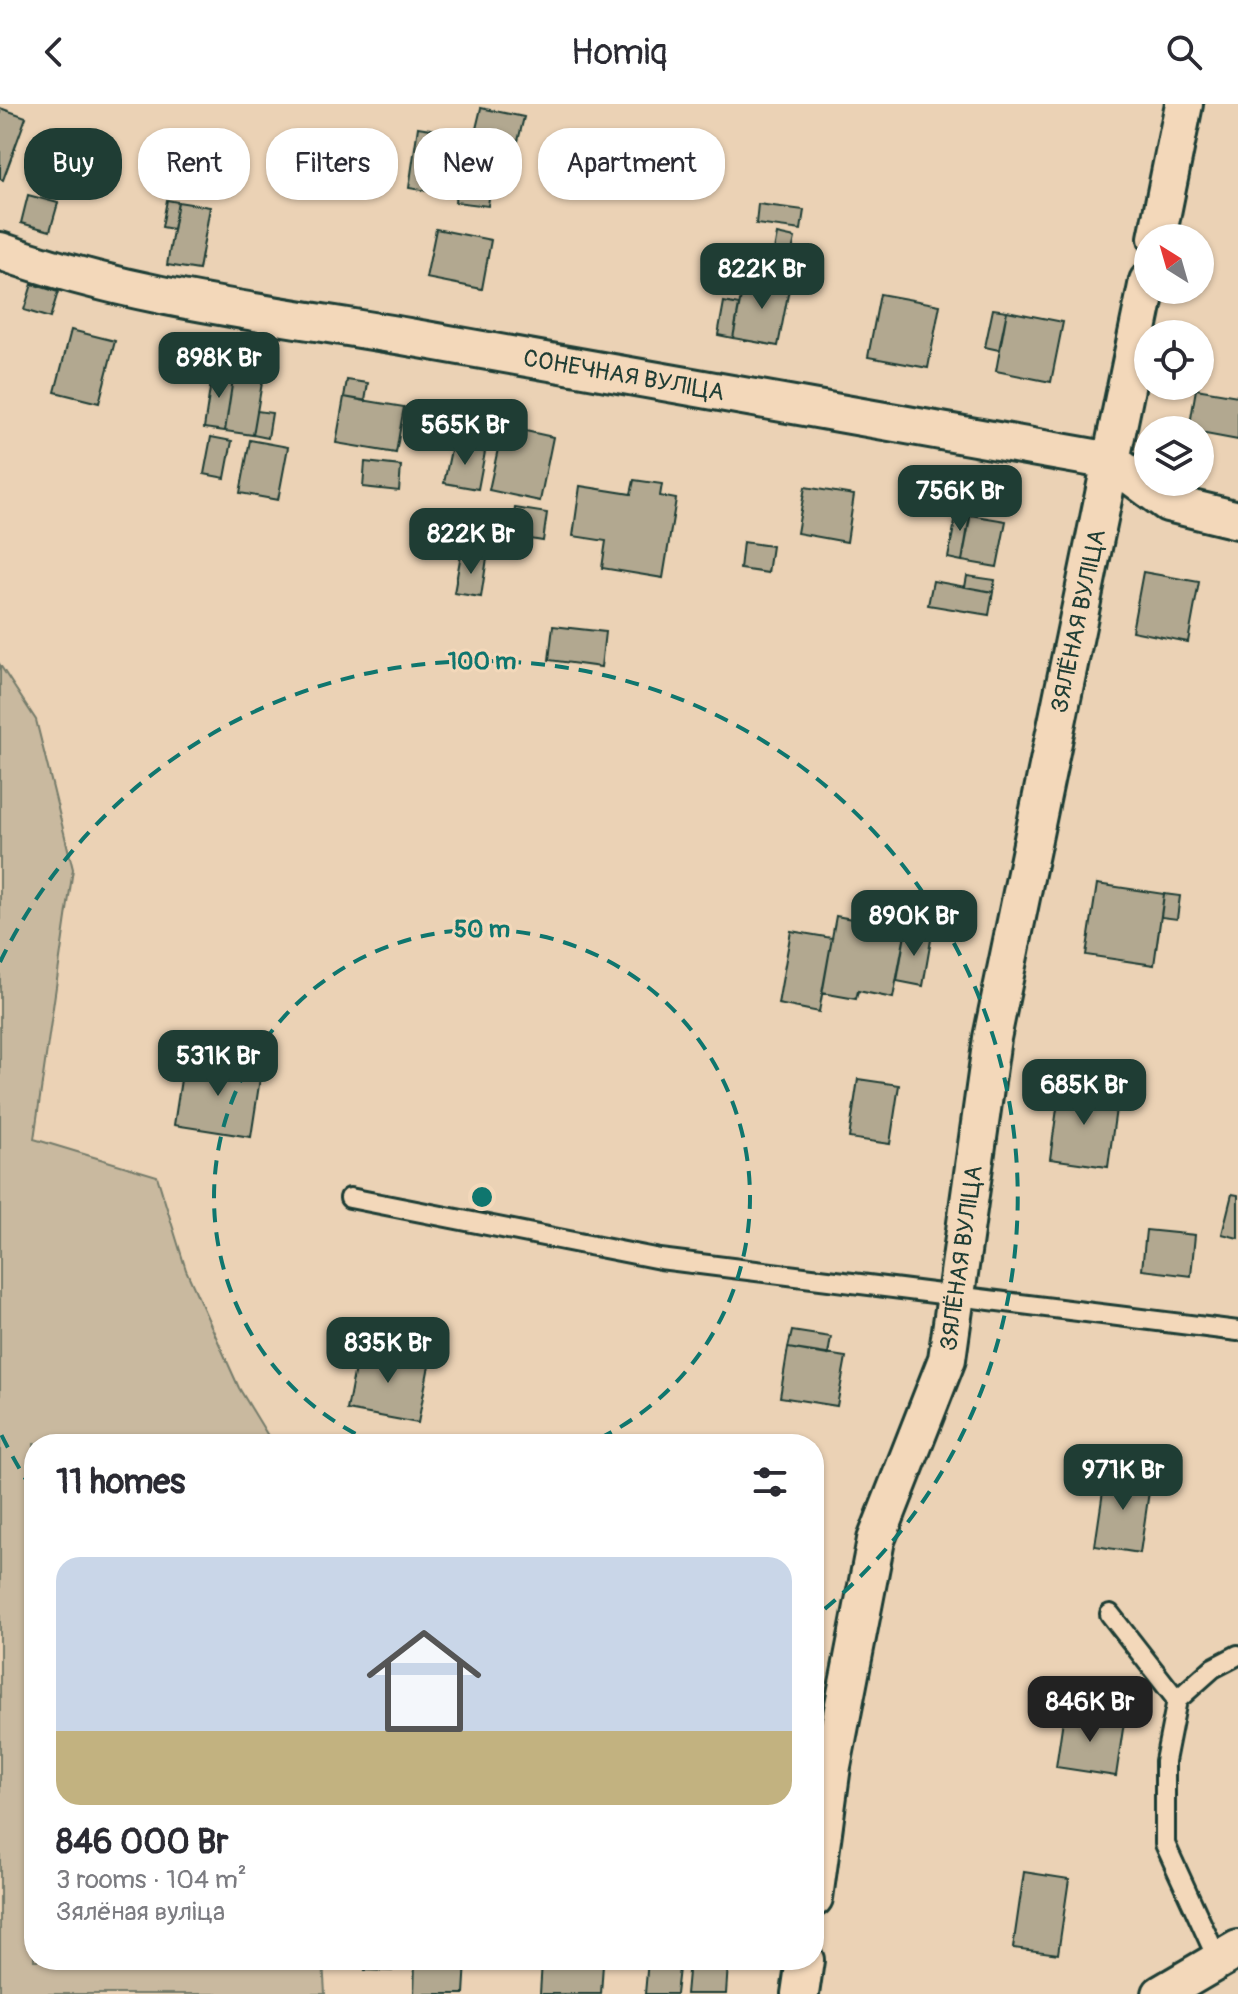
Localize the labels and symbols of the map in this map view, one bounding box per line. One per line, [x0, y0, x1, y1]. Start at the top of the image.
north arrow [1134, 224, 1214, 304]
pin: 822K Br [688, 243, 836, 311]
pin: 898K Br [145, 332, 293, 400]
street label: СОНЕЧНАЯ ВУЛІЦА [521, 344, 727, 407]
pin: 565K Br [391, 399, 539, 467]
pin: 756K Br [886, 465, 1034, 533]
pin: 822K Br [397, 508, 545, 576]
street label: ЗЯЛЁНАЯ ВУЛІЦА [1045, 527, 1112, 715]
text: 100 m [448, 647, 516, 676]
pin: 890K Br [840, 890, 988, 958]
text: 50 m [454, 915, 510, 944]
pin: 531K Br [144, 1030, 292, 1098]
pin: 685K Br [1010, 1059, 1158, 1127]
street label: ЗЯЛЁНАЯ ВУЛІЦА [934, 1164, 989, 1353]
centre of rings [468, 1183, 496, 1211]
pin: 835K Br [314, 1317, 462, 1385]
pin: 971K Br [1049, 1444, 1197, 1512]
pin: 846K Br [1016, 1676, 1164, 1744]

